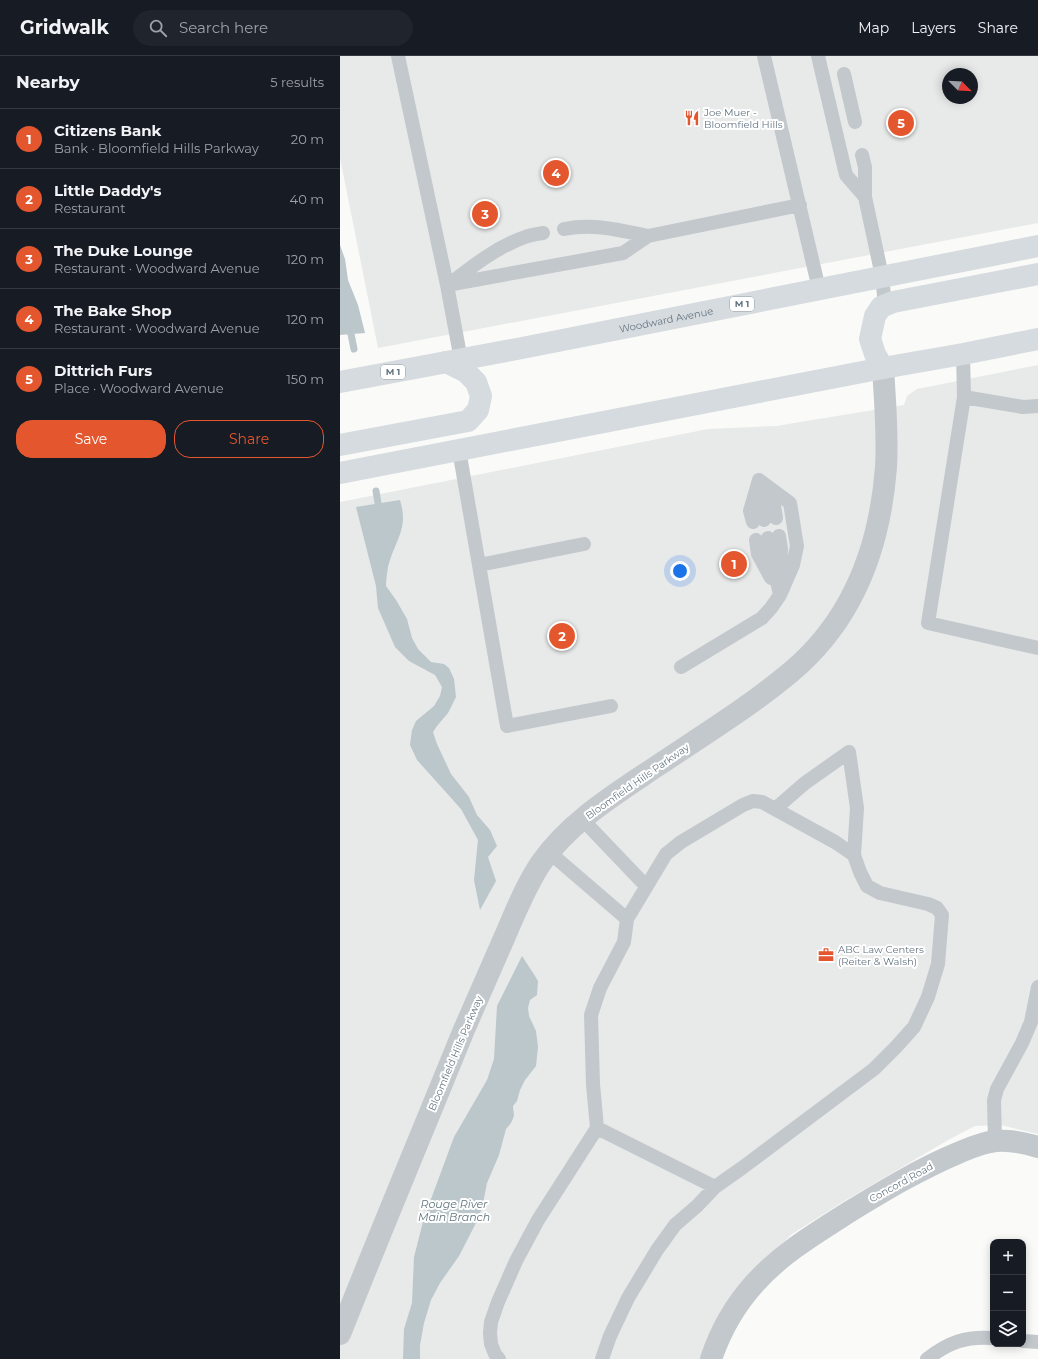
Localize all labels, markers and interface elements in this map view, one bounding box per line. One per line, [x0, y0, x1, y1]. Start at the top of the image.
search box [133, 10, 413, 46]
text: Gridwalk [20, 16, 109, 39]
icon: search [147, 17, 169, 39]
text: Search here [179, 18, 268, 37]
text: Map [858, 19, 889, 37]
text: Layers [911, 19, 956, 37]
text: Share [978, 19, 1018, 37]
north arrow [942, 68, 978, 104]
text: Nearby [16, 72, 80, 92]
text: 5 results [270, 74, 324, 90]
place label: Joe Muer - Bloomfield Hills [703, 106, 783, 131]
pin: 5 [888, 108, 914, 138]
restaurant icon: Joe Muer - Bloomfield Hills [683, 109, 701, 127]
text: Citizens Bank [54, 121, 161, 140]
text: 1 [26, 131, 32, 147]
text: 20 m [291, 131, 324, 147]
text: Bank · Bloomfield Hills Parkway [54, 140, 259, 156]
pin: 4 [543, 158, 569, 188]
text: Little Daddy's [54, 181, 162, 200]
text: 2 [25, 191, 33, 207]
text: 40 m [290, 191, 324, 207]
pin: 3 [472, 199, 498, 229]
text: Restaurant [54, 200, 125, 216]
text: The Duke Lounge [54, 241, 193, 260]
text: 3 [25, 251, 33, 267]
text: 120 m [286, 251, 324, 267]
text: Restaurant · Woodward Avenue [54, 260, 260, 276]
road number: M 1 [730, 297, 754, 311]
text: The Bake Shop [54, 301, 172, 320]
street label: Woodward Avenue [618, 304, 714, 336]
text: 4 [25, 311, 33, 327]
text: 120 m [286, 311, 324, 327]
text: Restaurant · Woodward Avenue [54, 320, 260, 336]
text: Dittrich Furs [54, 361, 152, 380]
road number: M 1 [381, 365, 405, 379]
text: 5 [25, 371, 33, 387]
text: 150 m [286, 371, 324, 387]
text: Place · Woodward Avenue [54, 380, 224, 396]
button: Save [16, 420, 166, 458]
button: Share [174, 420, 324, 458]
pin: 1 [721, 549, 747, 579]
your location [670, 561, 690, 581]
pin: 2 [549, 621, 575, 651]
street label: Bloomfield Hills Parkway [583, 740, 692, 822]
place label: ABC Law Centers (Reiter & Walsh) [838, 943, 924, 968]
office icon: ABC Law Centers (Reiter & Walsh) [817, 946, 835, 964]
street label: Bloomfield Hills Parkway [425, 993, 486, 1113]
street label: Concord Road [867, 1160, 936, 1205]
water label: Rouge River Main Branch [418, 1197, 490, 1224]
map controls [990, 1239, 1026, 1347]
button: + [990, 1239, 1026, 1275]
button: − [990, 1275, 1026, 1311]
button: layers [990, 1311, 1026, 1347]

